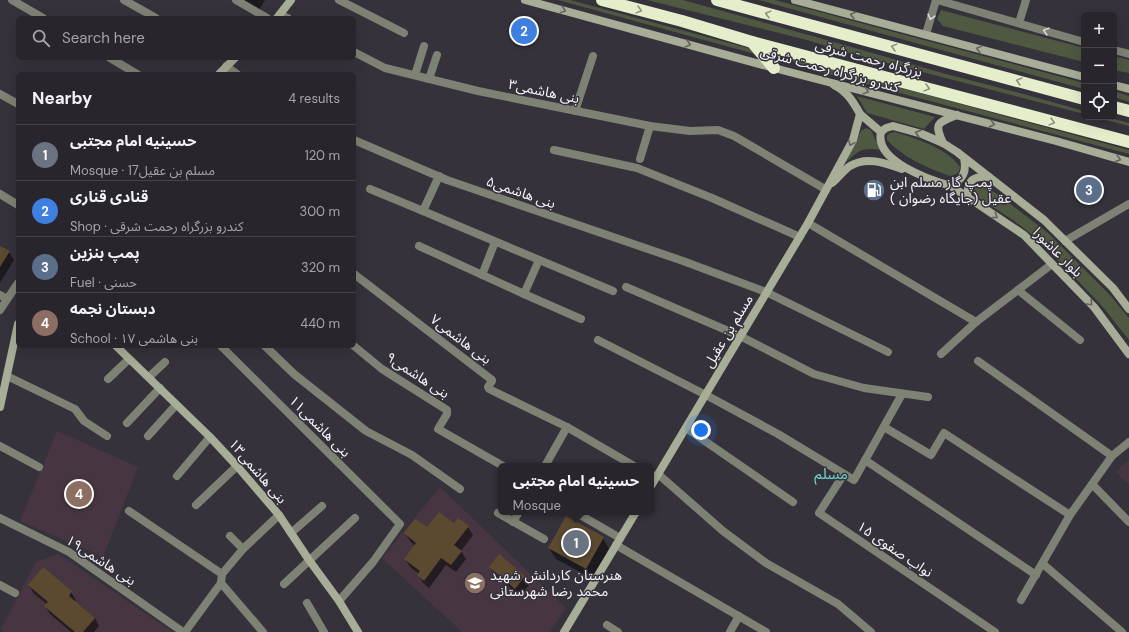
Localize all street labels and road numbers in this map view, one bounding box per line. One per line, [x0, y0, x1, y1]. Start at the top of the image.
street label: بزرگراه رحمت شرقی [813, 35, 925, 81]
street label: کندرو بزرگراه رحمت شرقی [758, 42, 902, 96]
street label: بنی هاشمی۳ [507, 75, 581, 107]
street label: بنی هاشمی۵ [484, 172, 558, 212]
street label: بلوار عاشورا [1029, 223, 1087, 281]
street label: مسلم بن عقیل [699, 291, 759, 372]
street label: بنی هاشمی۷ [427, 310, 495, 368]
street label: بنی هاشمی۹ [383, 348, 453, 402]
street label: بنی هاشمی۱۱ [285, 391, 355, 461]
street label: بنی هاشمی۱۳ [225, 435, 291, 507]
street label: نواب صفوی ۱۵ [854, 517, 937, 581]
street label: بنی هاشمی۱۹ [63, 531, 140, 589]

